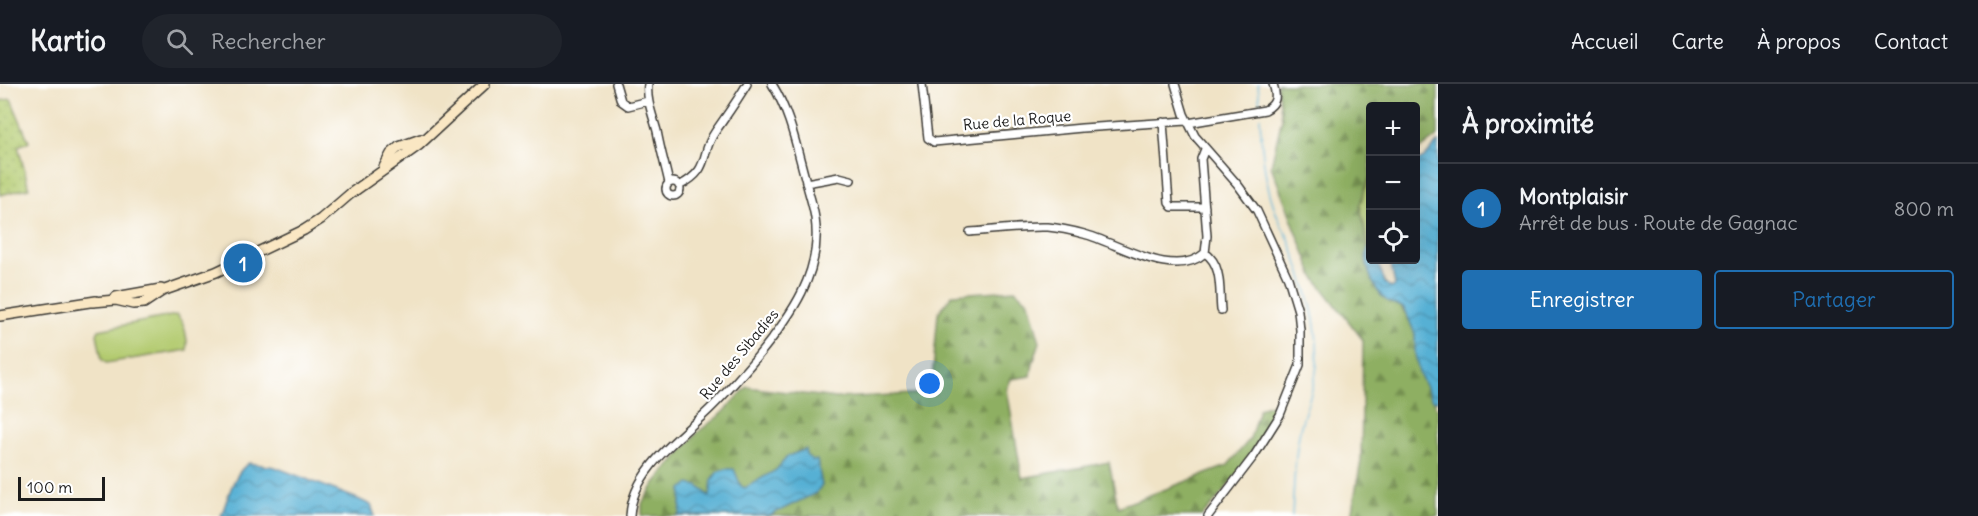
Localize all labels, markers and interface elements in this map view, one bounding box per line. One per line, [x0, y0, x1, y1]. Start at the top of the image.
search box [142, 14, 562, 68]
text: Kartio [30, 23, 106, 59]
icon: search [163, 25, 196, 58]
text: Rechercher [211, 27, 326, 55]
text: Accueil [1571, 28, 1639, 55]
text: Carte [1672, 28, 1724, 55]
text: À propos [1757, 28, 1841, 55]
text: Contact [1874, 28, 1948, 55]
map controls [1366, 102, 1420, 264]
button: + [1366, 102, 1420, 156]
street label: Rue de la Roque [962, 106, 1072, 134]
text: À proximité [1462, 107, 1594, 140]
button: − [1366, 156, 1420, 210]
text: Montplaisir [1519, 182, 1628, 210]
text: 1 [1478, 196, 1485, 221]
text: 800 m [1894, 196, 1954, 221]
button: locate [1366, 210, 1420, 264]
text: Arrêt de bus · Route de Gagnac [1519, 210, 1798, 235]
pin: 1 [224, 240, 262, 285]
button: Enregistrer [1462, 270, 1702, 329]
button: Partager [1714, 270, 1954, 329]
street label: Rue des Sibadies [696, 305, 783, 403]
your location [915, 369, 944, 398]
scale bar [18, 474, 105, 502]
text: 100 m [27, 477, 72, 497]

